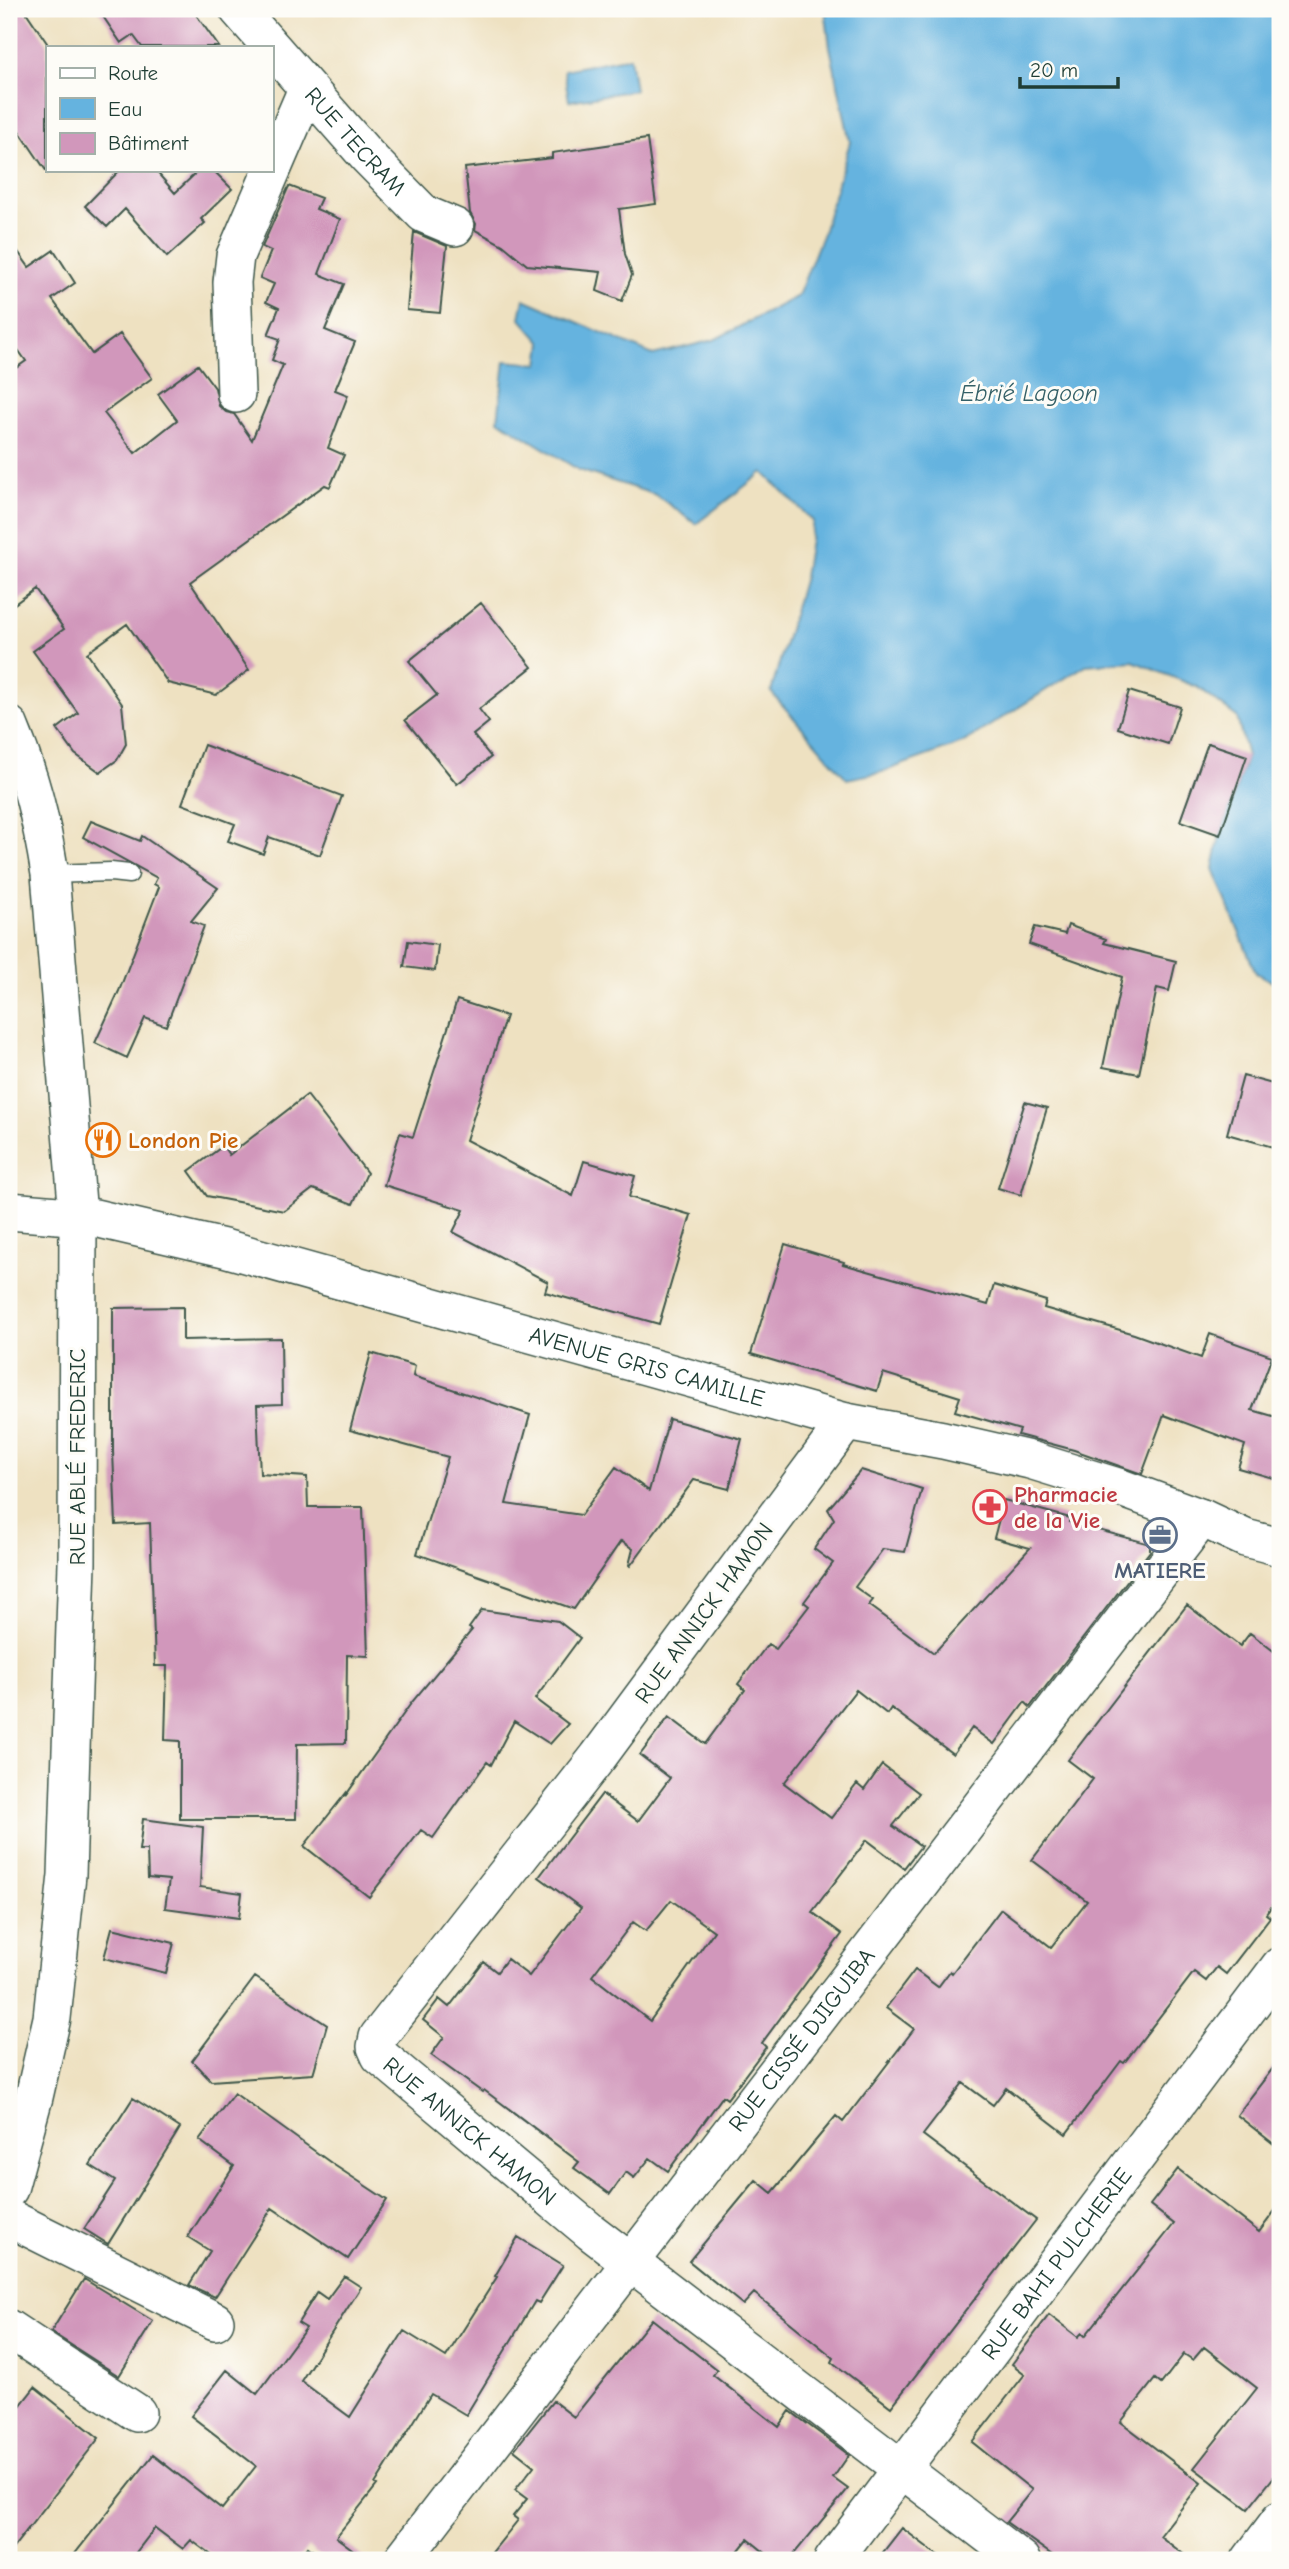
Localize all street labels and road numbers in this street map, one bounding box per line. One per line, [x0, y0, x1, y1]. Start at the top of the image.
street label: RUE TECRAM [299, 81, 412, 201]
street label: AVENUE GRIS CAMILLE [526, 1321, 768, 1412]
street label: RUE ABLÉ FREDERIC [64, 1348, 91, 1566]
street label: RUE ANNICK HAMON [629, 1517, 779, 1709]
street label: RUE CISSÉ DJIGUIBA [723, 1943, 880, 2137]
street label: RUE ANNICK HAMON [378, 2051, 562, 2211]
street label: RUE BAHI PULCHERIE [975, 2162, 1137, 2365]

